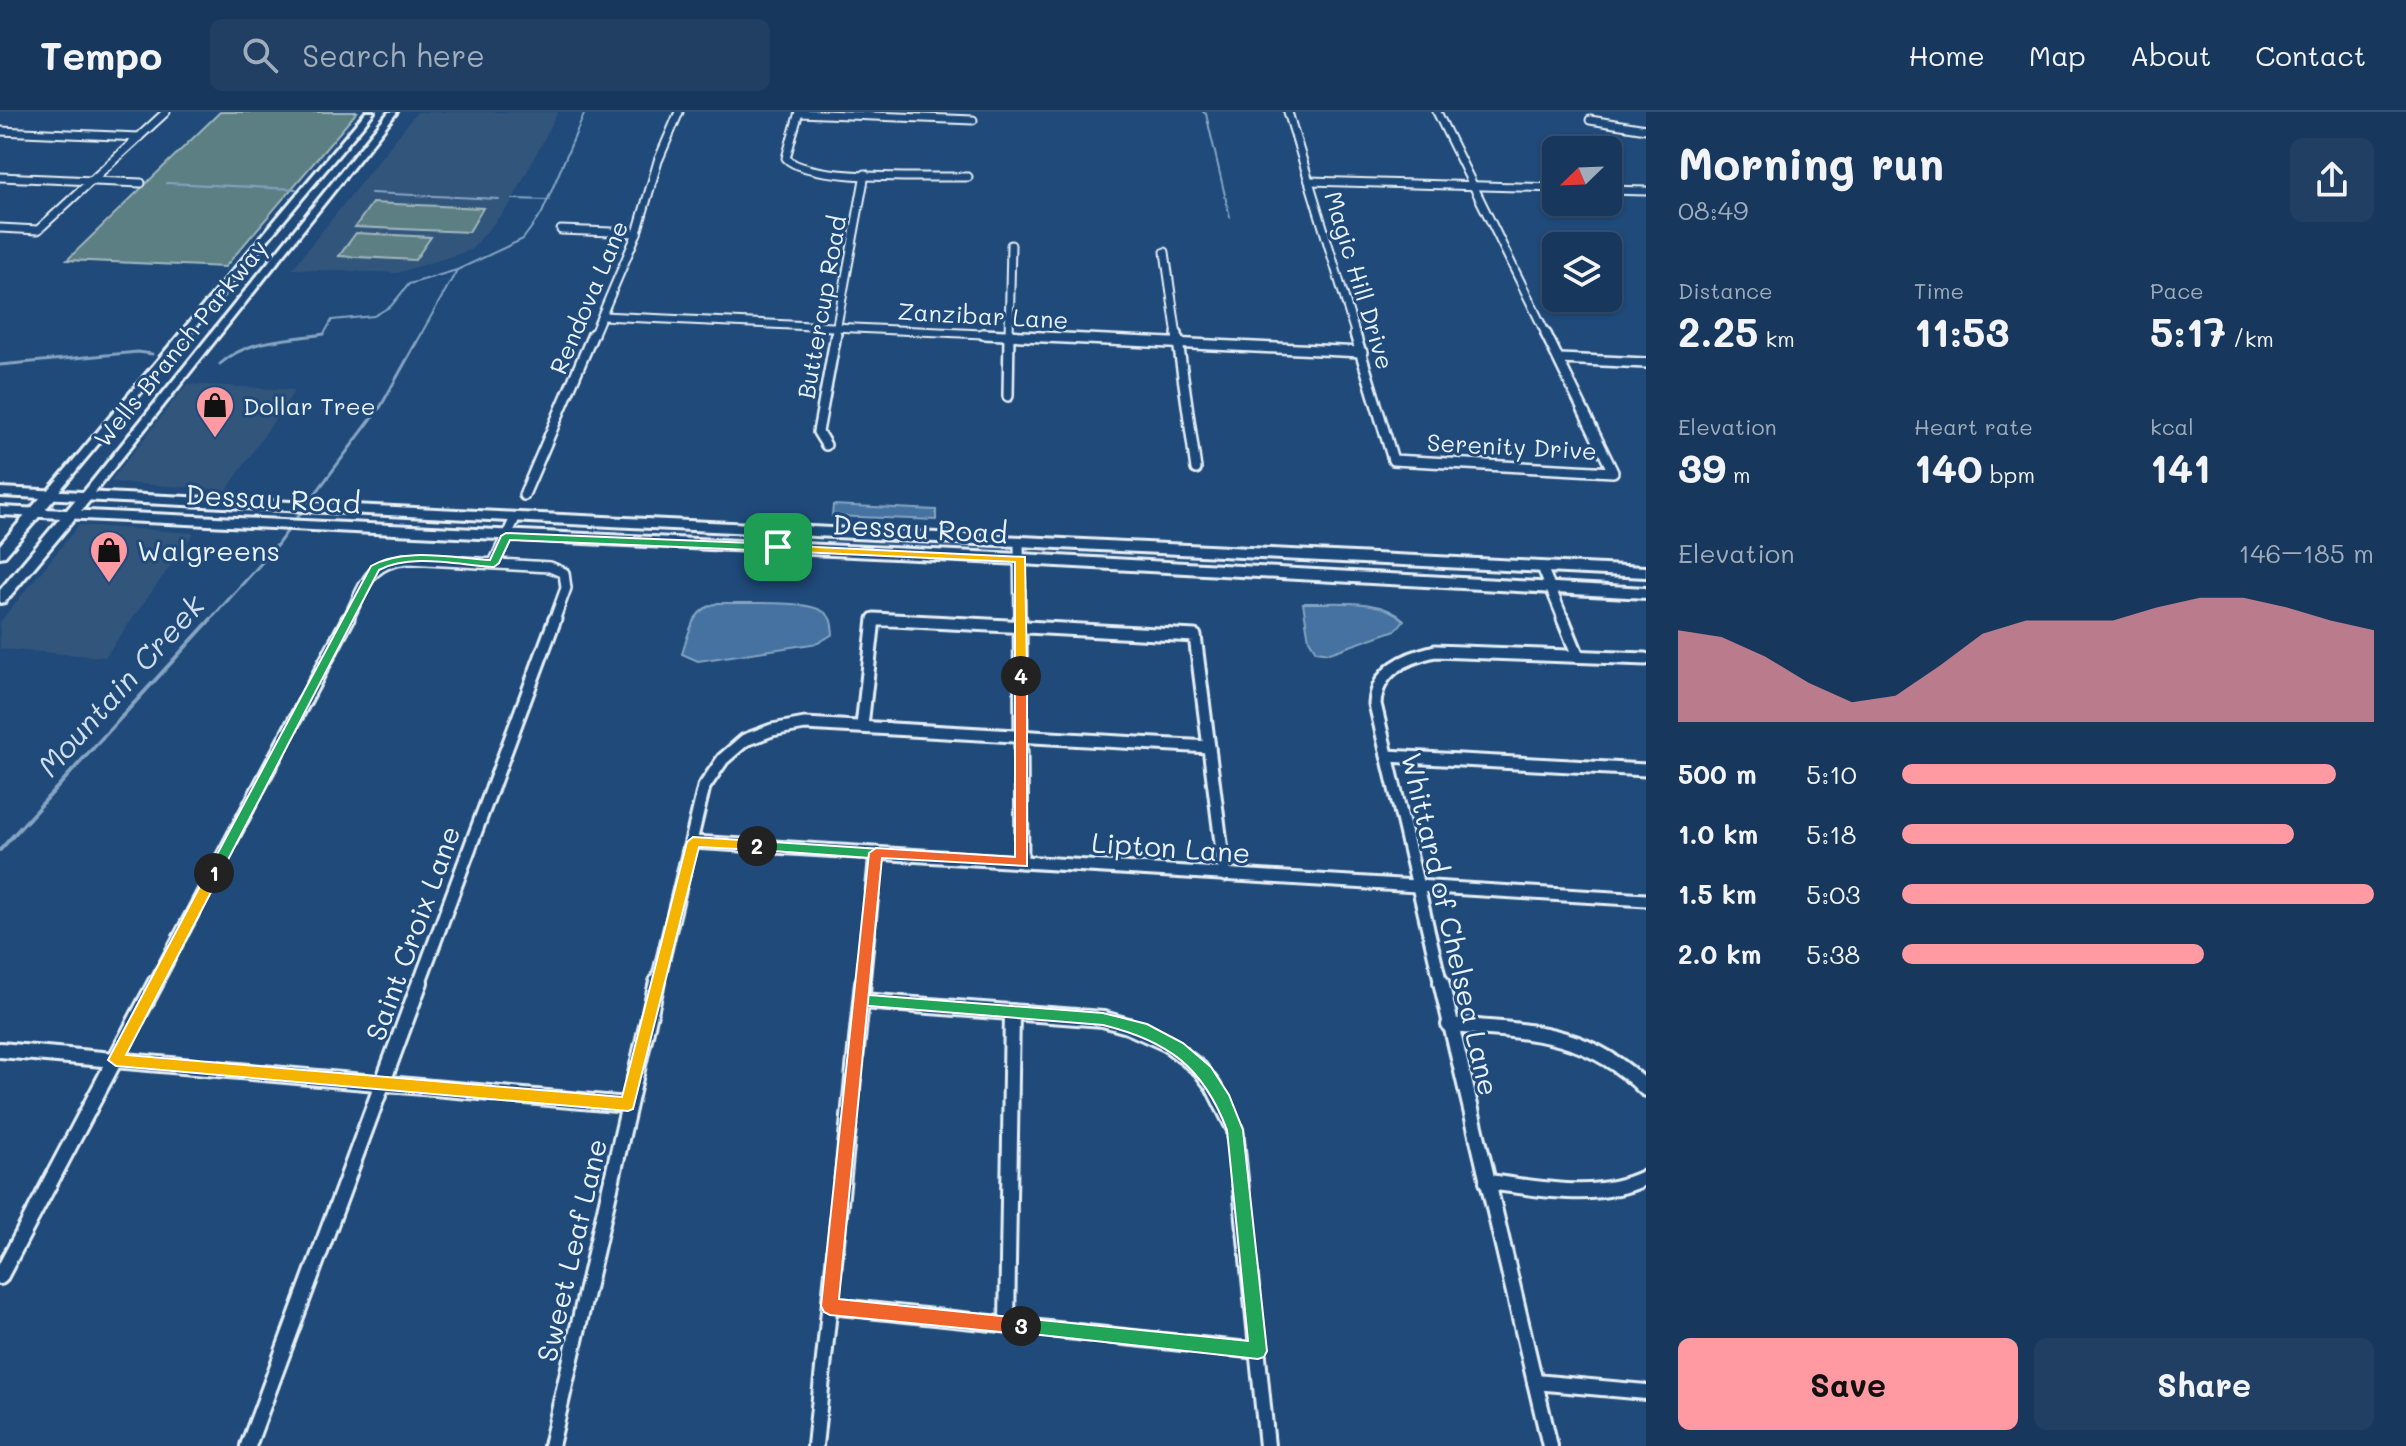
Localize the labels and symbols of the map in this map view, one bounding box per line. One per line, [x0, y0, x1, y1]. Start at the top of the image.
north arrow [1542, 136, 1622, 216]
street label: Magic Hill Drive [1318, 187, 1402, 373]
street label: Buttercup Road [790, 213, 852, 401]
street label: Rendova Lane [542, 215, 634, 379]
street label: Wells Branch Parkway [87, 233, 273, 453]
street label: Zanzibar Lane [897, 295, 1069, 335]
shop icon: Dollar Tree [194, 384, 236, 439]
place label: Dollar Tree [243, 390, 376, 421]
street label: Serenity Drive [1426, 426, 1598, 466]
street label: Dessau Road [185, 475, 361, 521]
street label: Dessau Road [832, 505, 1008, 551]
pin [744, 513, 812, 581]
shop icon: Walgreens [88, 529, 130, 584]
place label: Walgreens [137, 532, 280, 568]
water label: Mountain Creek [28, 585, 213, 784]
pin: 4 [1001, 656, 1041, 696]
street label: Whittard of Chelsea Lane [1394, 749, 1508, 1099]
street label: Saint Croix Lane [356, 821, 468, 1045]
street label: Lipton Lane [1090, 823, 1252, 871]
pin: 2 [737, 826, 777, 866]
pin: 1 [194, 853, 234, 893]
street label: Sweet Leaf Lane [528, 1135, 614, 1365]
pin: 3 [1001, 1306, 1041, 1346]

